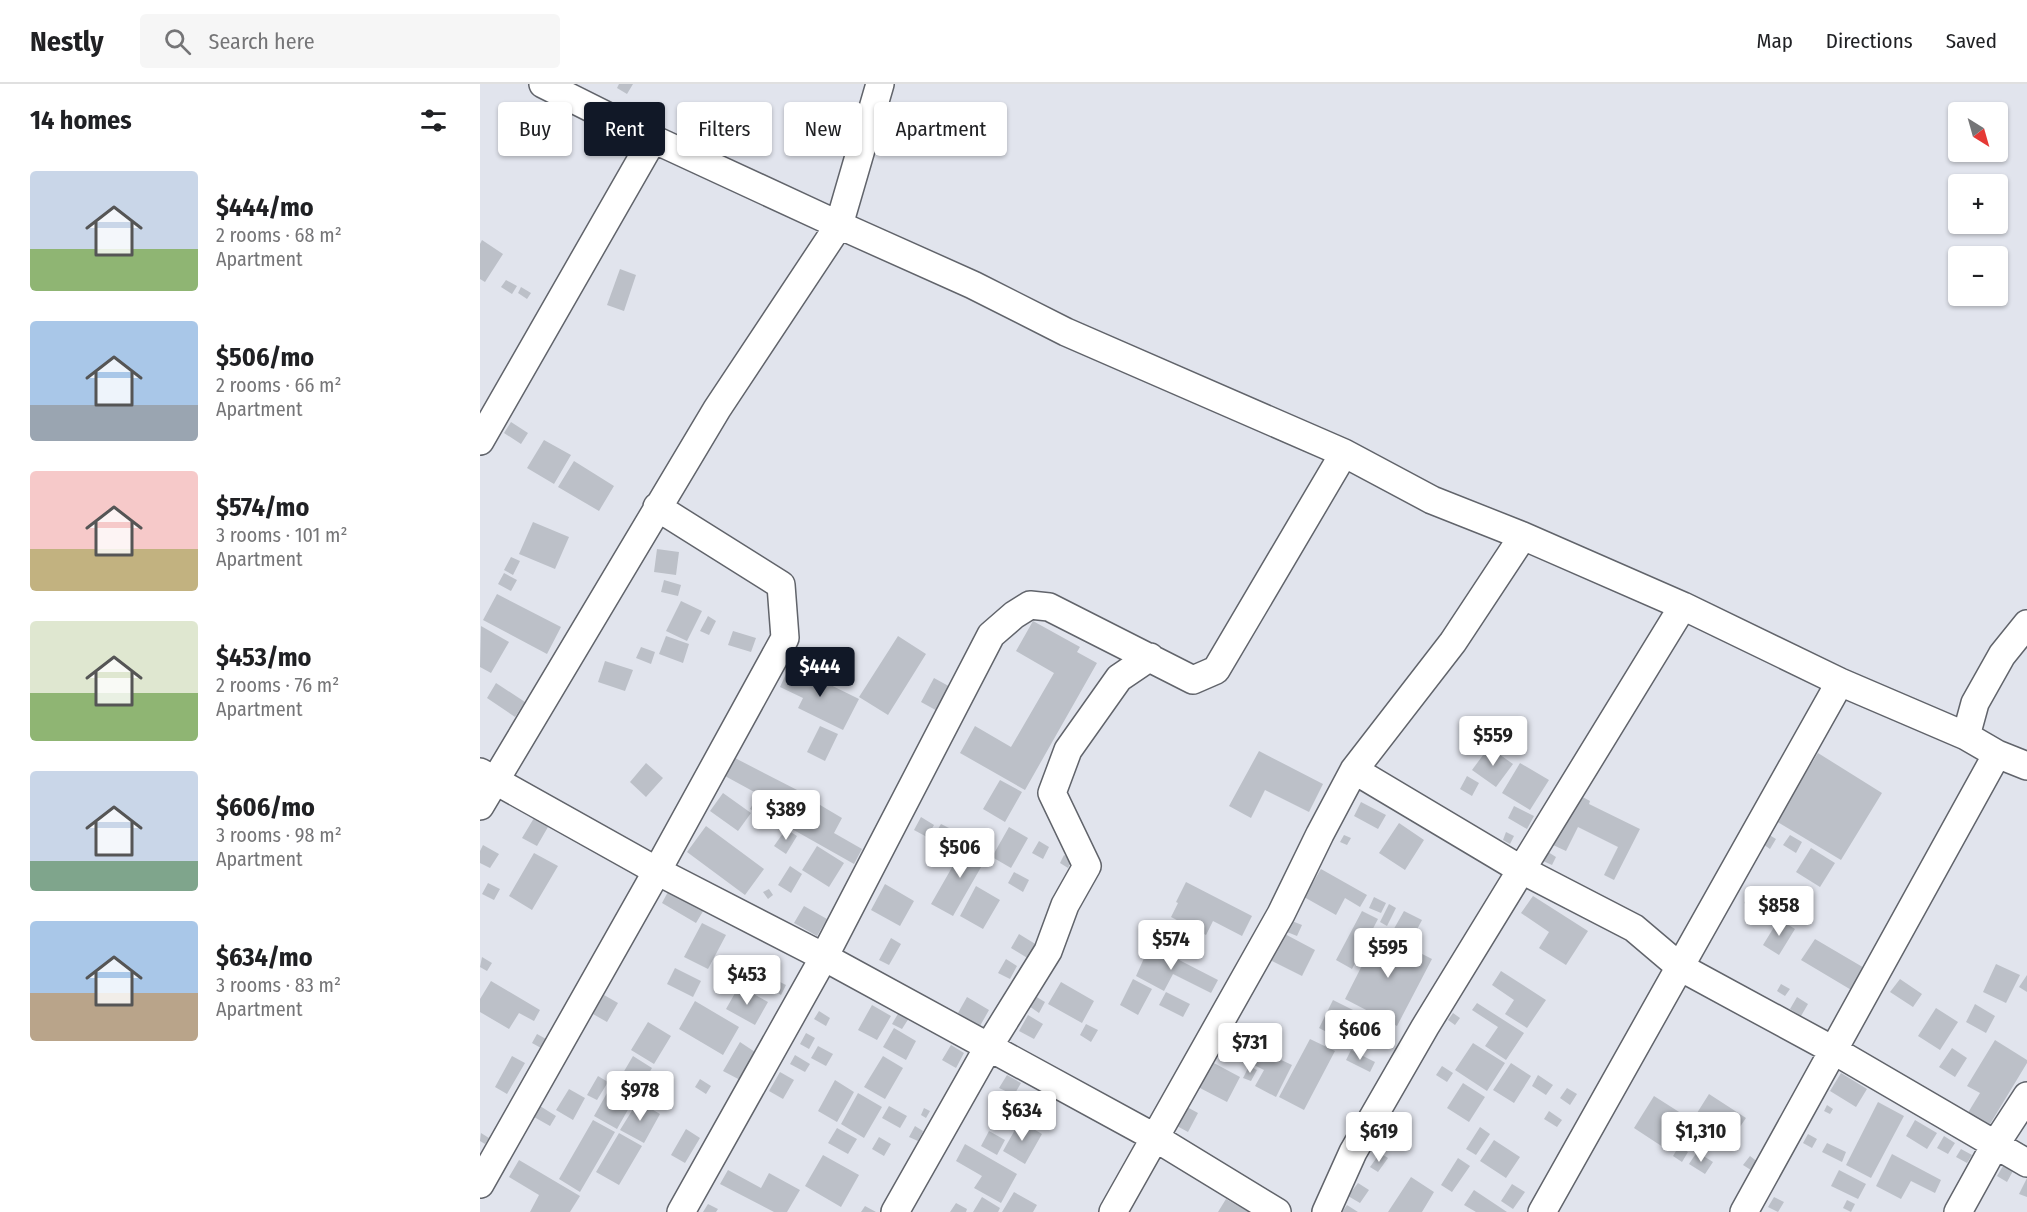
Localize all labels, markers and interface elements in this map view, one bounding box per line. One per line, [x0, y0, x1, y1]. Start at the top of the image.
search box [140, 14, 560, 68]
text: Nestly [30, 25, 104, 58]
icon: search [161, 25, 194, 58]
text: Search here [209, 28, 315, 55]
text: Map [1756, 28, 1793, 54]
text: Directions [1826, 28, 1913, 54]
text: Saved [1946, 28, 1997, 54]
chip: Buy [498, 102, 572, 156]
chip: Rent [584, 102, 665, 156]
chip: Filters [677, 102, 772, 156]
chip: New [784, 102, 862, 156]
chip: Apartment [874, 102, 1007, 156]
north arrow [1948, 102, 2008, 162]
map controls [1948, 102, 2008, 306]
icon: filters [417, 104, 450, 137]
text: 14 homes [30, 105, 132, 136]
button: + [1948, 174, 2008, 234]
text: $444/mo [216, 192, 314, 223]
icon: home [78, 195, 150, 267]
text: 2 rooms · 68 m² [216, 223, 342, 247]
button: − [1948, 246, 2008, 306]
text: Apartment [216, 247, 303, 271]
text: $506/mo [216, 342, 314, 373]
icon: home [78, 345, 150, 417]
text: 2 rooms · 66 m² [216, 373, 342, 397]
text: Apartment [216, 397, 303, 421]
text: $574/mo [216, 492, 309, 523]
icon: home [78, 495, 150, 567]
text: 3 rooms · 101 m² [216, 523, 347, 547]
text: Apartment [216, 547, 303, 571]
text: $453/mo [216, 642, 311, 673]
icon: home [78, 645, 150, 717]
pin: $444 [784, 647, 856, 698]
text: $444 [800, 654, 840, 678]
text: 2 rooms · 76 m² [216, 673, 339, 697]
text: Apartment [216, 697, 303, 721]
pin: $559 [1457, 716, 1529, 767]
text: $559 [1473, 723, 1513, 747]
pin: $389 [750, 790, 822, 841]
text: $606/mo [216, 792, 315, 823]
icon: home [78, 795, 150, 867]
text: $389 [766, 797, 806, 821]
text: 3 rooms · 98 m² [216, 823, 342, 847]
pin: $506 [924, 828, 996, 879]
text: $506 [939, 835, 981, 859]
text: Apartment [216, 847, 303, 871]
pin: $858 [1743, 886, 1815, 937]
text: $858 [1759, 893, 1799, 917]
pin: $574 [1135, 920, 1207, 971]
text: $574 [1152, 927, 1190, 951]
pin: $595 [1352, 928, 1424, 979]
text: $595 [1368, 935, 1408, 959]
text: $634/mo [216, 942, 313, 973]
icon: home [78, 945, 150, 1017]
pin: $453 [711, 955, 783, 1006]
text: $453 [727, 962, 767, 986]
text: 3 rooms · 83 m² [216, 973, 341, 997]
text: Apartment [216, 997, 303, 1021]
pin: $606 [1324, 1010, 1396, 1061]
text: $606 [1339, 1017, 1381, 1041]
pin: $731 [1214, 1023, 1286, 1074]
text: $731 [1232, 1030, 1268, 1054]
pin: $978 [604, 1071, 676, 1122]
text: $978 [621, 1078, 659, 1102]
pin: $634 [986, 1091, 1058, 1142]
text: $634 [1002, 1098, 1042, 1122]
pin: $619 [1343, 1112, 1415, 1163]
pin: $1,310 [1652, 1112, 1750, 1163]
text: $619 [1360, 1119, 1398, 1143]
text: $1,310 [1676, 1119, 1726, 1143]

